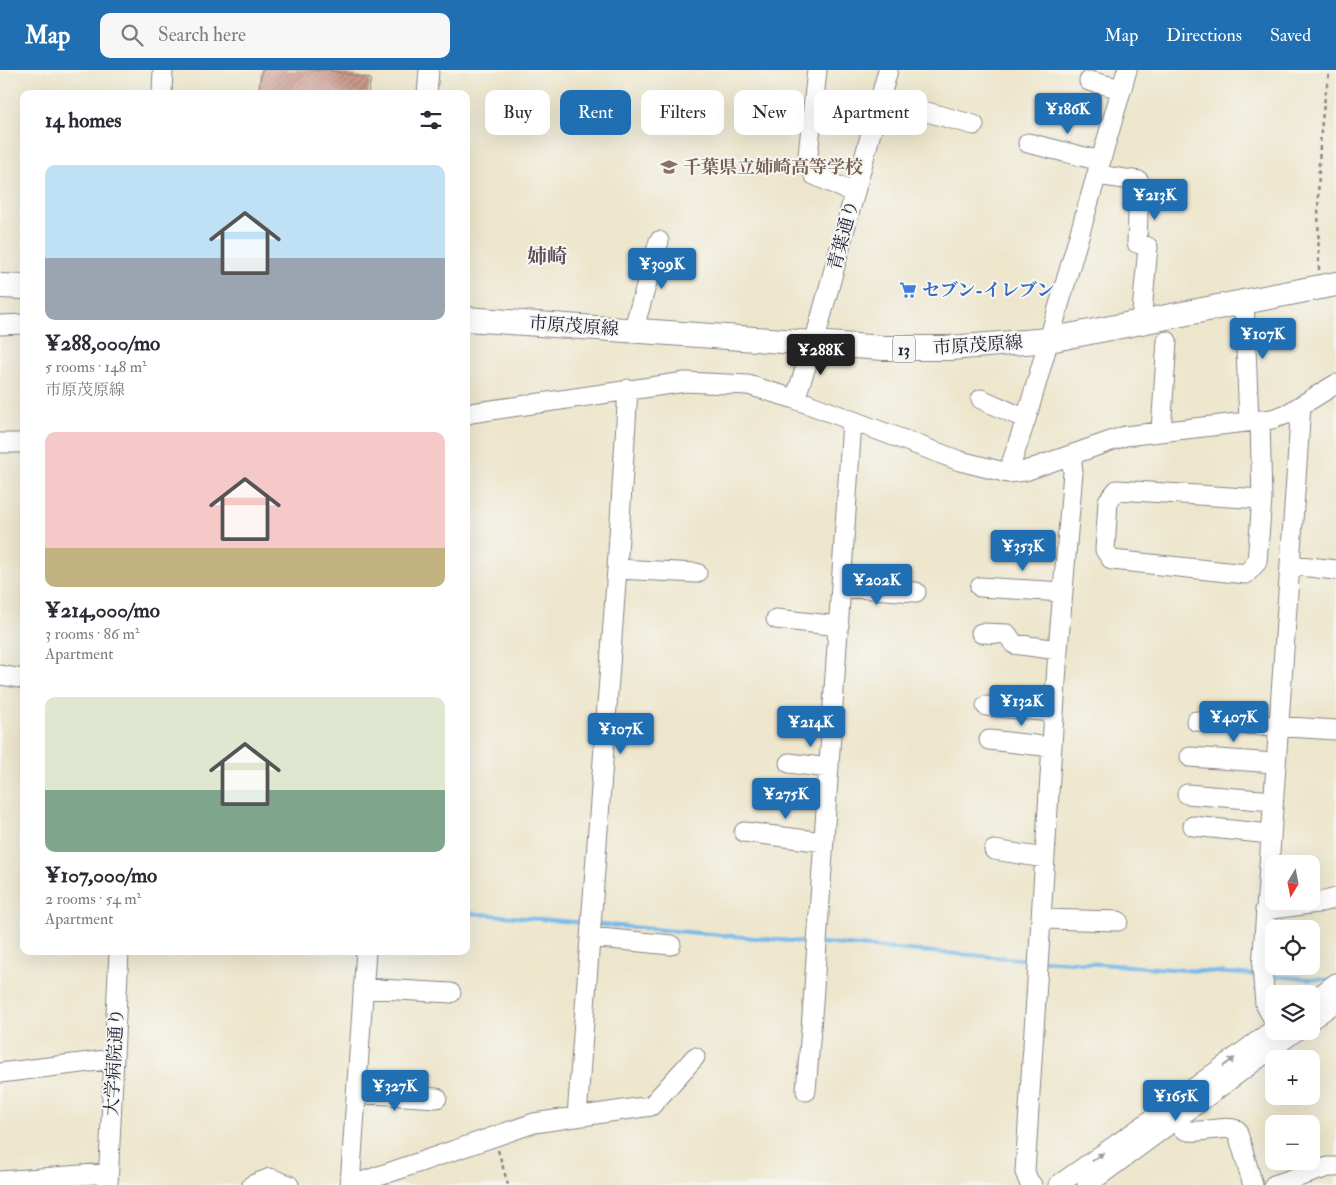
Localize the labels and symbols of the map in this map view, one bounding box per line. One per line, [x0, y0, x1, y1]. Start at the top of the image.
pin: ¥186K [1033, 92, 1103, 135]
place label: 千葉県立姉崎高等学校 [683, 156, 863, 179]
school or university icon: 千葉県立姉崎高等学校 [659, 157, 679, 177]
pin: ¥213K [1120, 178, 1190, 221]
street label: 青葉通り [823, 197, 864, 273]
district label: 姉崎 [527, 244, 567, 269]
pin: ¥309K [627, 248, 697, 290]
place label: セブン-イレブン [922, 279, 1054, 302]
supermarket icon: セブン-イレブン [898, 280, 918, 300]
street label: 市原茂原線 [528, 312, 620, 341]
pin: ¥107K [1228, 318, 1298, 360]
street label: 市原茂原線 [932, 331, 1024, 360]
pin: ¥288K [786, 334, 856, 376]
road number: 13 [893, 336, 915, 362]
pin: ¥353K [988, 530, 1058, 572]
pin: ¥202K [842, 564, 912, 606]
pin: ¥132K [987, 684, 1057, 727]
pin: ¥407K [1199, 700, 1269, 743]
pin: ¥214K [776, 706, 846, 748]
pin: ¥107K [586, 712, 656, 755]
pin: ¥275K [751, 778, 821, 820]
north arrow [1265, 855, 1320, 910]
street label: 大学病院通り [100, 1007, 129, 1117]
one-way arrow [1222, 1057, 1236, 1067]
pin: ¥327K [360, 1070, 430, 1112]
pin: ¥165K [1141, 1080, 1211, 1122]
one-way arrow [1091, 1152, 1104, 1162]

